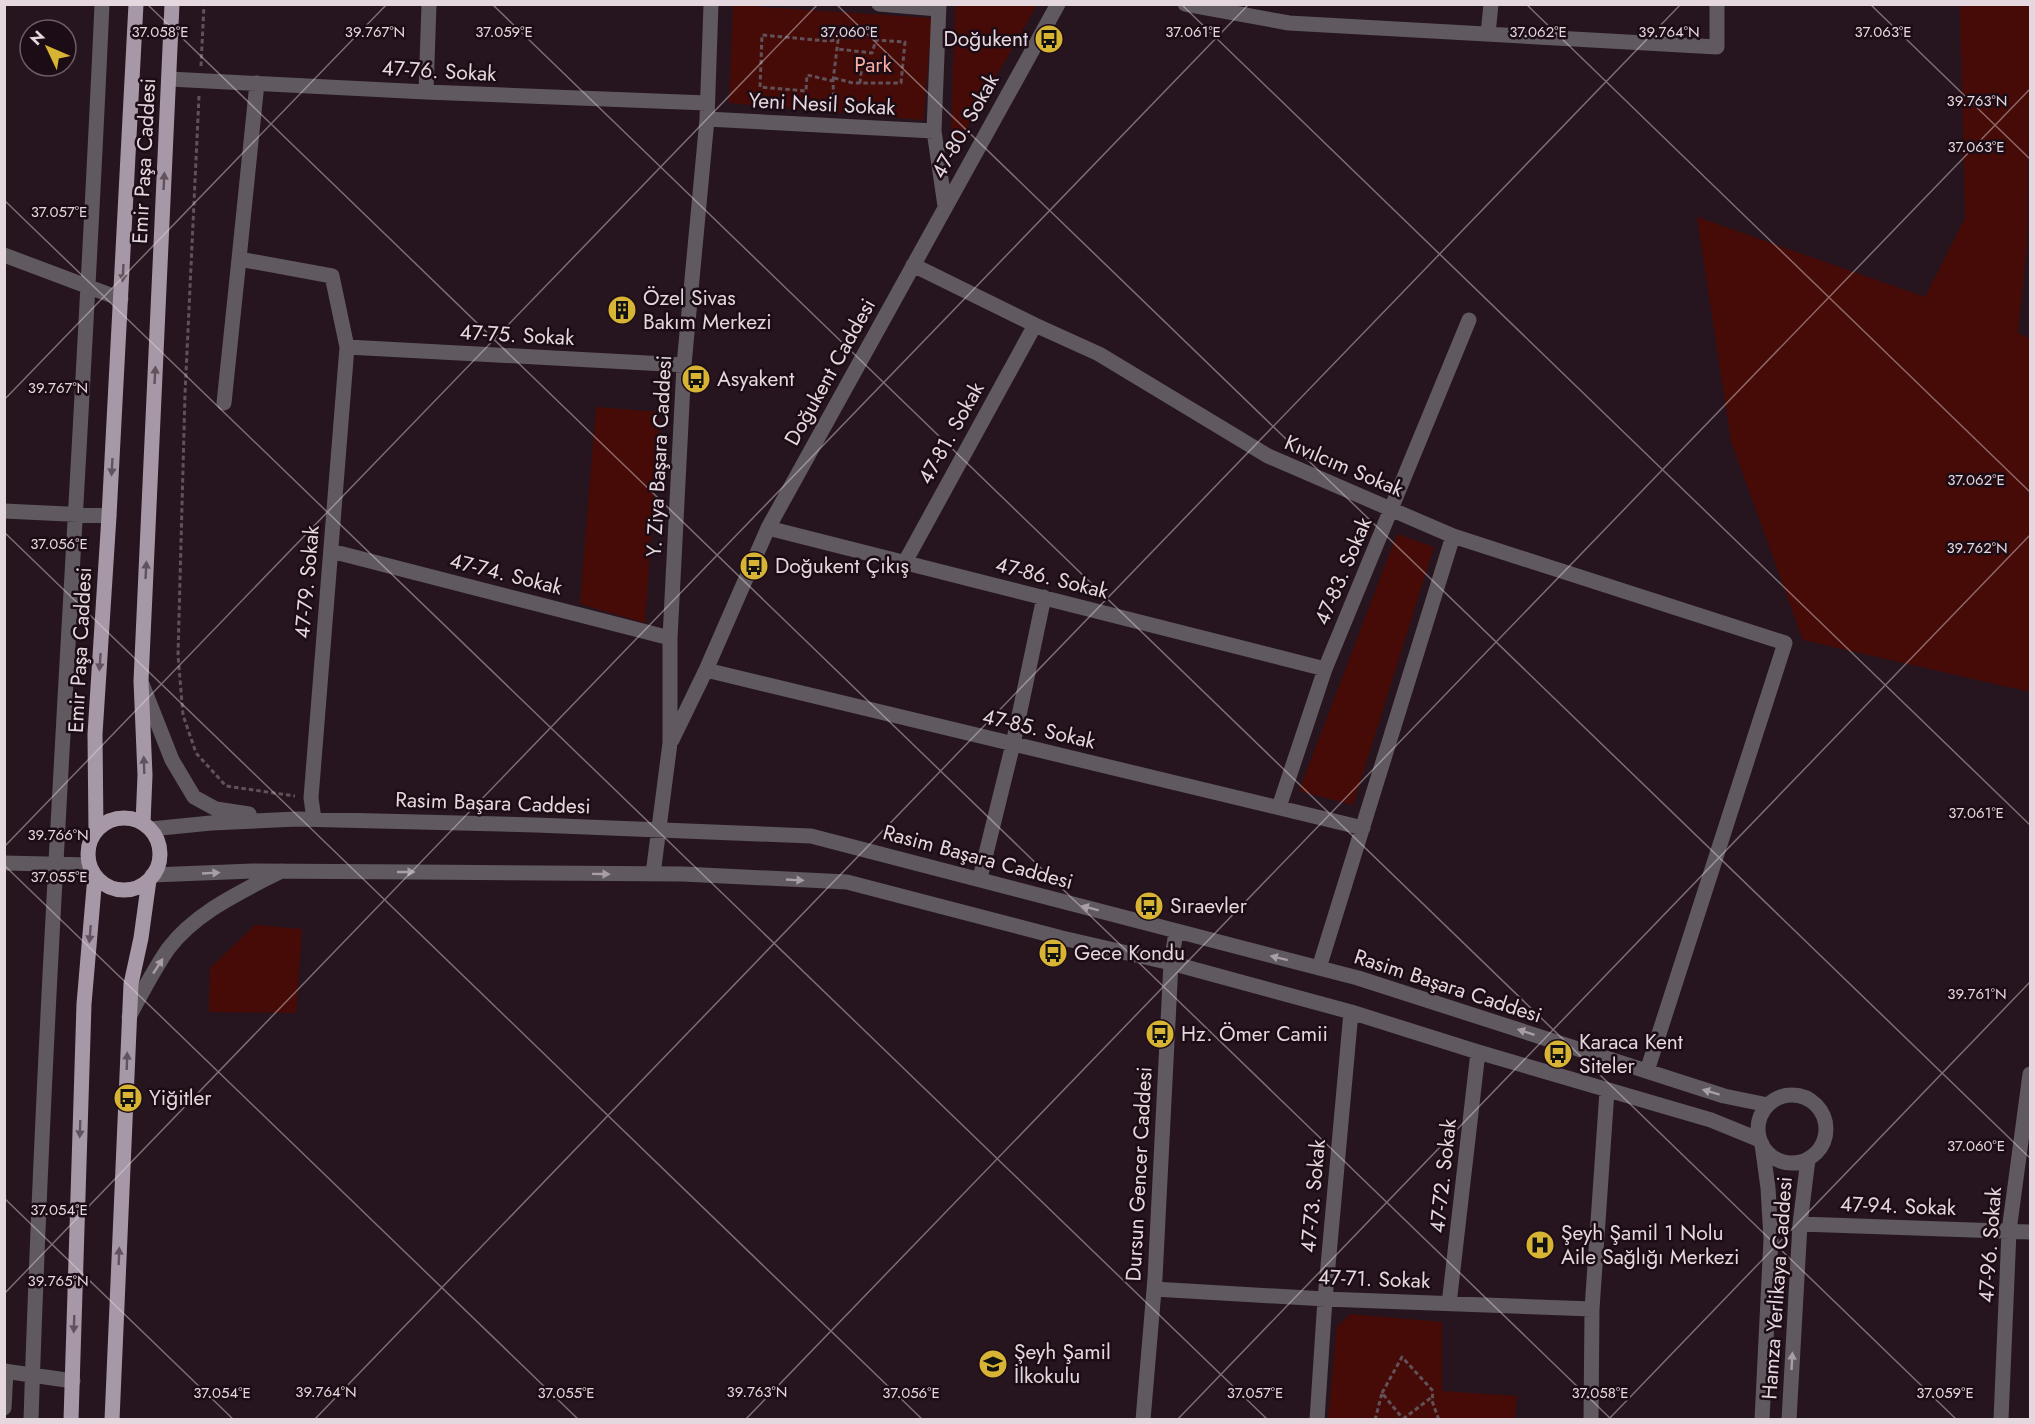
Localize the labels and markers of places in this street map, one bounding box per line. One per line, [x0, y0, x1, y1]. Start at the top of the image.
bus stop icon: Doğukent [1033, 23, 1065, 55]
place label: Doğukent [943, 24, 1028, 54]
place label: Özel Sivas Bakım Merkezi [643, 283, 772, 337]
building icon: Özel Sivas Bakım Merkezi [606, 294, 638, 326]
bus stop icon: Asyakent [680, 363, 712, 395]
place label: Asyakent [717, 364, 794, 394]
bus stop icon: Doğukent Çıkış [738, 550, 770, 582]
place label: Doğukent Çıkış [775, 551, 909, 581]
bus stop icon: Sıraevler [1133, 890, 1165, 922]
place label: Sıraevler [1170, 891, 1248, 921]
bus stop icon: Gece Kondu [1037, 937, 1069, 969]
place label: Gece Kondu [1074, 938, 1185, 968]
bus stop icon: Hz. Ömer Camii [1144, 1018, 1176, 1050]
place label: Hz. Ömer Camii [1181, 1019, 1328, 1049]
place label: Karaca Kent Siteler [1579, 1027, 1683, 1081]
bus stop icon: Karaca Kent Siteler [1542, 1038, 1574, 1070]
bus stop icon: Yiğitler [112, 1082, 144, 1114]
place label: Yiğitler [149, 1083, 212, 1113]
place label: Şeyh Şamil 1 Nolu Aile Sağlığı Merkezi [1561, 1218, 1739, 1272]
hospital icon: Şeyh Şamil 1 Nolu Aile Sağlığı Merkezi [1524, 1229, 1556, 1261]
place label: Şeyh Şamil İlkokulu [1014, 1337, 1111, 1391]
school or university icon: Şeyh Şamil İlkokulu [977, 1348, 1009, 1380]

